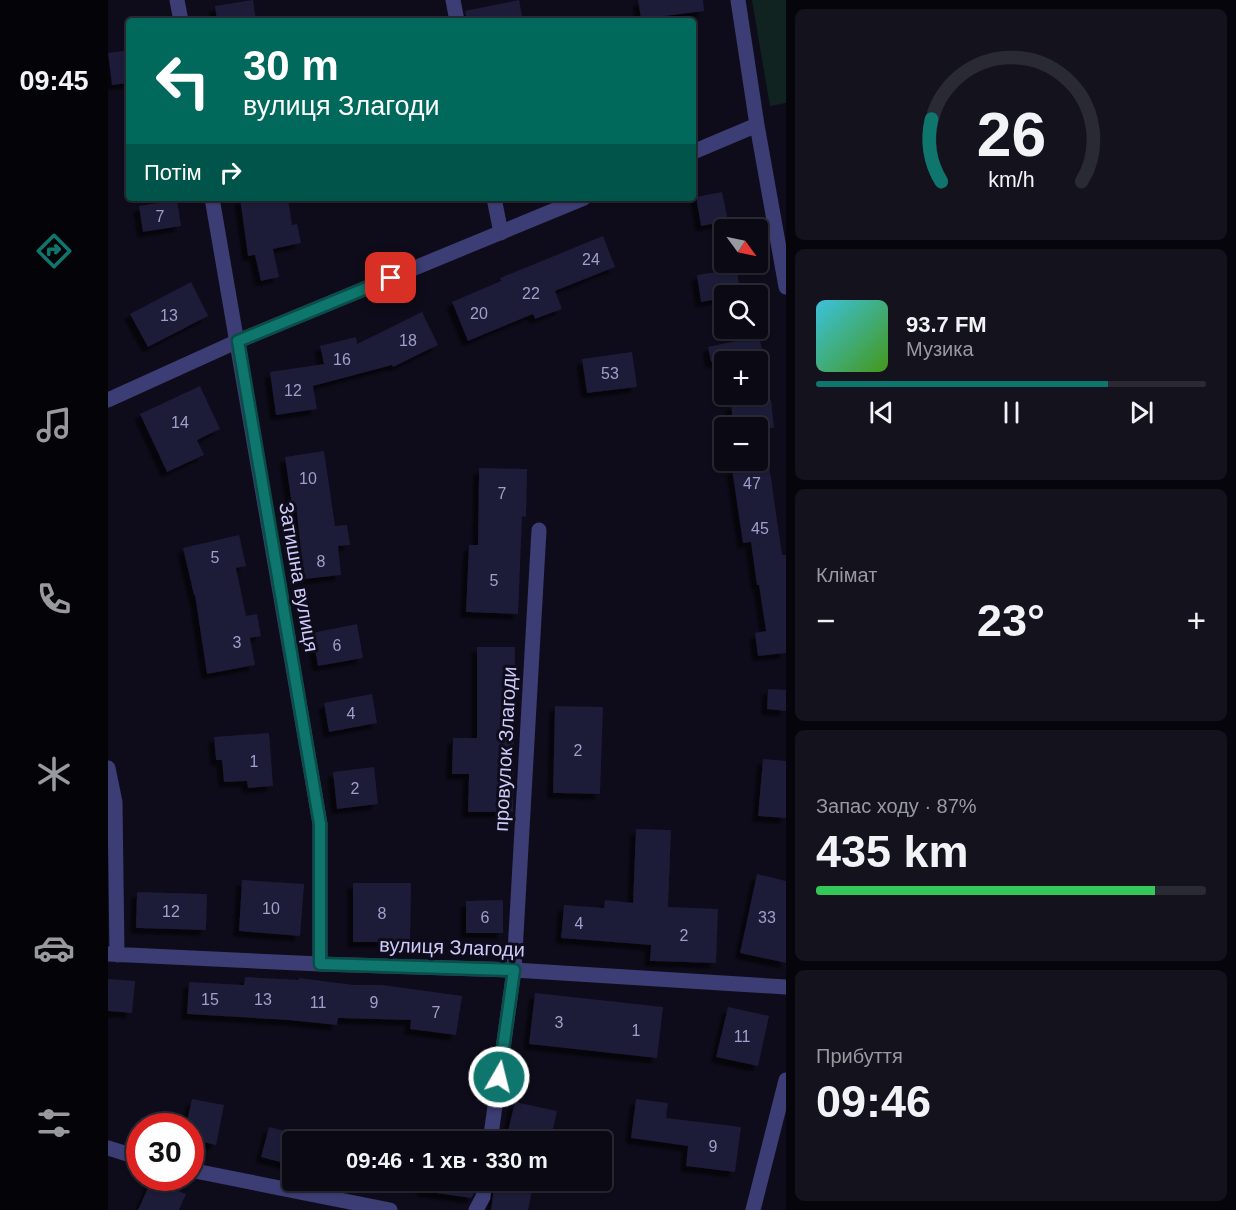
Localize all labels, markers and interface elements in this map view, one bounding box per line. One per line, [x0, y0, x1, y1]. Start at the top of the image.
icon: left [144, 42, 222, 120]
text: 30 m [243, 42, 339, 89]
text: 09:45 [19, 66, 89, 96]
text: вулиця Злагоди [243, 91, 440, 121]
text: 26 [976, 100, 1046, 169]
icon: right [214, 156, 247, 189]
text: Потім [144, 160, 202, 185]
text: km/h [988, 168, 1034, 192]
house number: 7 [156, 208, 165, 225]
north arrow [714, 219, 768, 273]
map controls [714, 219, 768, 471]
icon: directions [33, 230, 75, 272]
house number: 24 [582, 251, 600, 268]
pin [365, 252, 416, 303]
icon: arrive [374, 261, 407, 294]
house number: 22 [522, 285, 540, 302]
button: search [714, 285, 768, 339]
house number: 20 [470, 305, 488, 322]
house number: 13 [160, 307, 178, 324]
text: 93.7 FM [906, 312, 987, 337]
house number: 18 [399, 332, 417, 349]
text: Музика [906, 338, 974, 360]
house number: 16 [333, 351, 351, 368]
button: + [714, 351, 768, 405]
house number: 53 [601, 365, 619, 382]
house number: 12 [284, 382, 302, 399]
icon: previous [865, 396, 898, 429]
icon: pause [995, 396, 1028, 429]
icon: next [1125, 396, 1158, 429]
icon: music [33, 404, 75, 446]
house number: 14 [171, 414, 189, 431]
button: − [714, 417, 768, 471]
house number: 10 [299, 470, 317, 487]
house number: 47 [743, 475, 761, 492]
house number: 7 [498, 485, 507, 502]
street label: Затишна вулиця [275, 500, 323, 654]
house number: 45 [751, 520, 769, 537]
house number: 5 [211, 549, 220, 566]
house number: 8 [317, 553, 326, 570]
text: Клімат [816, 564, 877, 586]
house number: 5 [490, 572, 499, 589]
icon: phone [33, 578, 75, 620]
text: 23° [977, 595, 1045, 646]
text: − [816, 602, 835, 639]
text: + [1187, 602, 1206, 639]
house number: 3 [233, 634, 242, 651]
house number: 6 [333, 637, 342, 654]
street label: провулок Злагоди [490, 666, 520, 832]
house number: 4 [347, 705, 356, 722]
house number: 2 [574, 742, 583, 759]
icon: climate [33, 753, 75, 795]
house number: 1 [250, 753, 259, 770]
house number: 2 [351, 780, 360, 797]
text: Запас ходу · 87% [816, 795, 977, 817]
text: 435 km [816, 826, 969, 877]
house number: 10 [262, 900, 280, 917]
house number: 12 [162, 903, 180, 920]
house number: 8 [378, 905, 387, 922]
house number: 6 [481, 909, 490, 926]
house number: 33 [758, 909, 776, 926]
house number: 4 [575, 915, 584, 932]
icon: car [33, 927, 75, 969]
house number: 2 [680, 927, 689, 944]
street label: вулиця Злагоди [379, 933, 525, 961]
house number: 15 [201, 991, 219, 1008]
house number: 13 [254, 991, 272, 1008]
house number: 11 [310, 994, 326, 1011]
house number: 9 [370, 994, 379, 1011]
house number: 7 [432, 1004, 441, 1021]
house number: 3 [555, 1014, 564, 1031]
house number: 1 [632, 1022, 641, 1039]
house number: 11 [734, 1028, 750, 1045]
position arrow [467, 1045, 531, 1109]
text: Прибуття [816, 1045, 903, 1067]
text: 09:46 [816, 1076, 931, 1127]
icon: filters [33, 1102, 75, 1144]
speed limit sign: 30 [126, 1113, 204, 1191]
house number: 9 [709, 1138, 718, 1155]
text: 09:46 · 1 хв · 330 m [346, 1148, 548, 1173]

